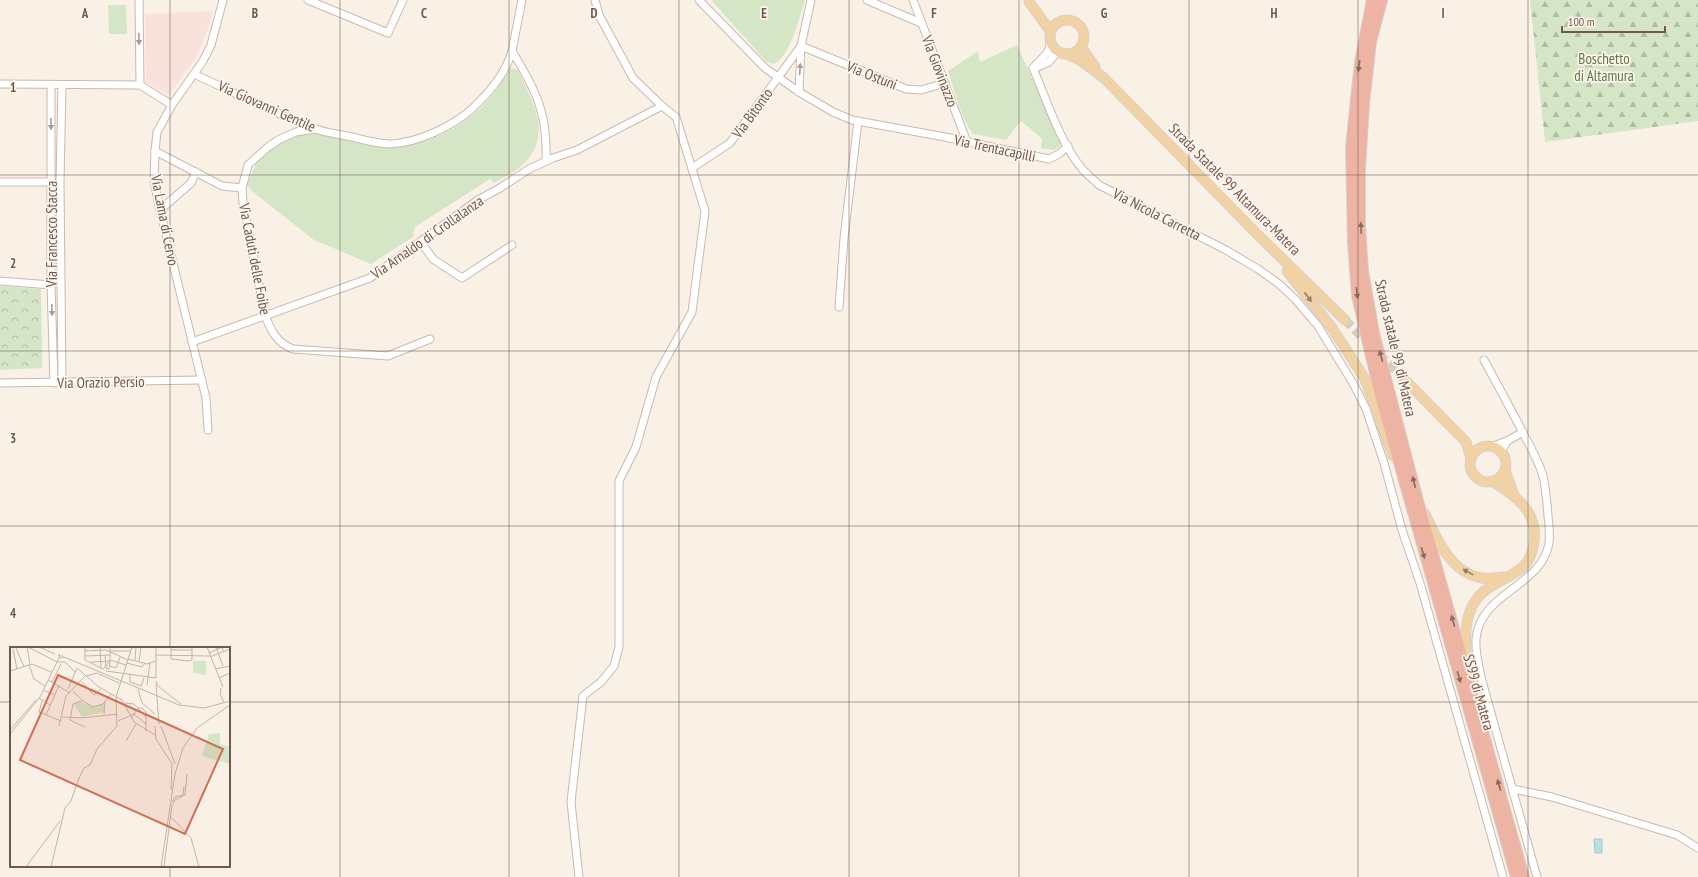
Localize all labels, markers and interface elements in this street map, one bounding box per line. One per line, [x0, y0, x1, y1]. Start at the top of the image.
text: A [81, 5, 89, 22]
text: B [252, 5, 258, 22]
text: C [421, 5, 427, 22]
text: D [591, 5, 598, 22]
text: E [761, 5, 767, 22]
text: F [931, 5, 937, 22]
text: G [1101, 5, 1108, 22]
text: H [1271, 5, 1278, 22]
text: I [1441, 5, 1445, 22]
scale bar [1562, 8, 1665, 34]
text: 100 m [1568, 14, 1595, 29]
street label: Via Giovinazzo [917, 32, 962, 109]
one-way arrow [136, 33, 142, 46]
park label: Boschetto di Altamura [1574, 49, 1634, 85]
street label: Via Ostuni [843, 56, 900, 94]
one-way arrow [1356, 60, 1363, 72]
one-way arrow [797, 62, 803, 75]
street label: Via Giovanni Gentile [214, 76, 319, 136]
text: 1 [10, 79, 16, 96]
street label: Via Bitonto [727, 84, 777, 143]
one-way arrow [48, 118, 54, 131]
street label: Strada Statale 99 Altamura-Matera [1165, 119, 1305, 259]
street label: Via Trentacapilli [952, 130, 1037, 166]
street label: Via Lama di Cervo [147, 172, 183, 267]
street label: Via Francesco Stacca [42, 181, 61, 288]
street label: Via Nicola Carretta [1109, 183, 1204, 244]
street label: Via Arnaldo di Crollalanza [366, 191, 487, 284]
street label: Via Caduti delle Foibe [235, 201, 275, 316]
one-way arrow [1357, 222, 1364, 234]
text: 2 [10, 255, 16, 272]
street label: Strada statale 99 di Matera [1371, 278, 1421, 418]
one-way arrow [1354, 287, 1361, 299]
one-way arrow [1304, 292, 1312, 303]
one-way arrow [49, 304, 55, 317]
one-way arrow [1378, 350, 1384, 362]
street label: Via Orazio Persio [56, 372, 145, 392]
text: 3 [10, 430, 16, 447]
one-way arrow [1410, 476, 1416, 488]
one-way arrow [1420, 547, 1426, 559]
one-way arrow [1462, 569, 1473, 575]
text: 4 [10, 605, 17, 622]
one-way arrow [1449, 614, 1455, 627]
inset map [10, 647, 230, 867]
street label: SS99 di Matera [1459, 652, 1499, 732]
one-way arrow [1456, 672, 1462, 684]
one-way arrow [1496, 779, 1502, 791]

